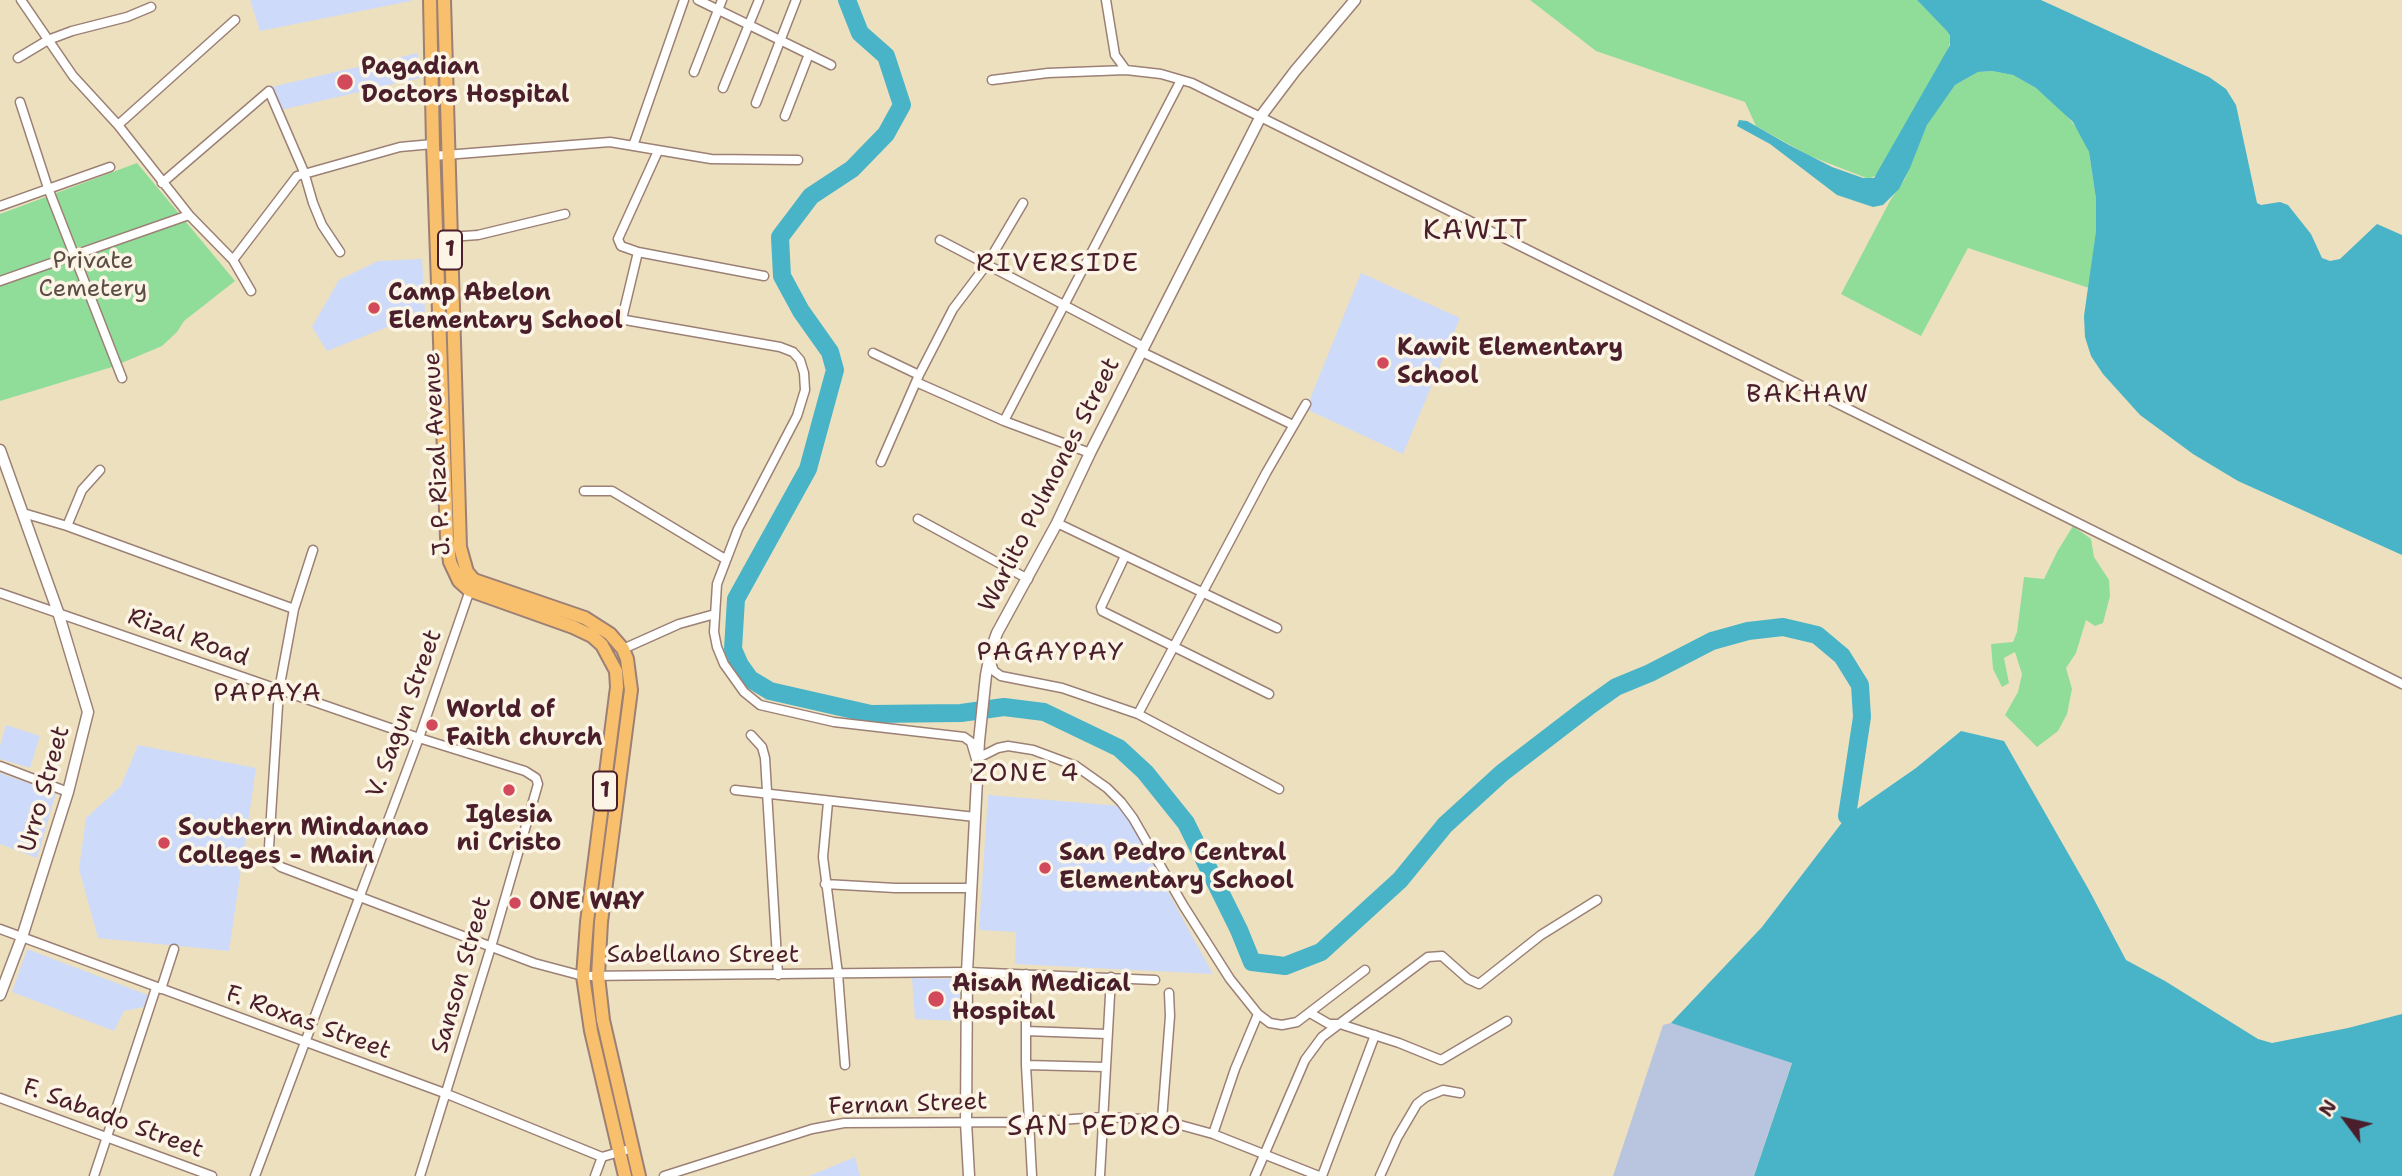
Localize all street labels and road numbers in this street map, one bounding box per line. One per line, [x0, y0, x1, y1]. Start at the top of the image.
road number: 1 [438, 230, 462, 270]
street label: J. P. Rizal Avenue [418, 351, 458, 557]
street label: Warlito Pulmones Street [973, 353, 1127, 617]
street label: Rizal Road [123, 603, 253, 673]
street label: V. Sagun Street [361, 626, 449, 802]
street label: Urro Street [13, 723, 77, 855]
road number: 1 [593, 772, 617, 810]
street label: Sanson Street [426, 893, 498, 1057]
street label: Sabellano Street [607, 942, 799, 970]
street label: F. Roxas Street [222, 980, 394, 1066]
street label: F. Sabado Street [19, 1073, 207, 1165]
street label: Fernan Street [828, 1088, 988, 1122]

